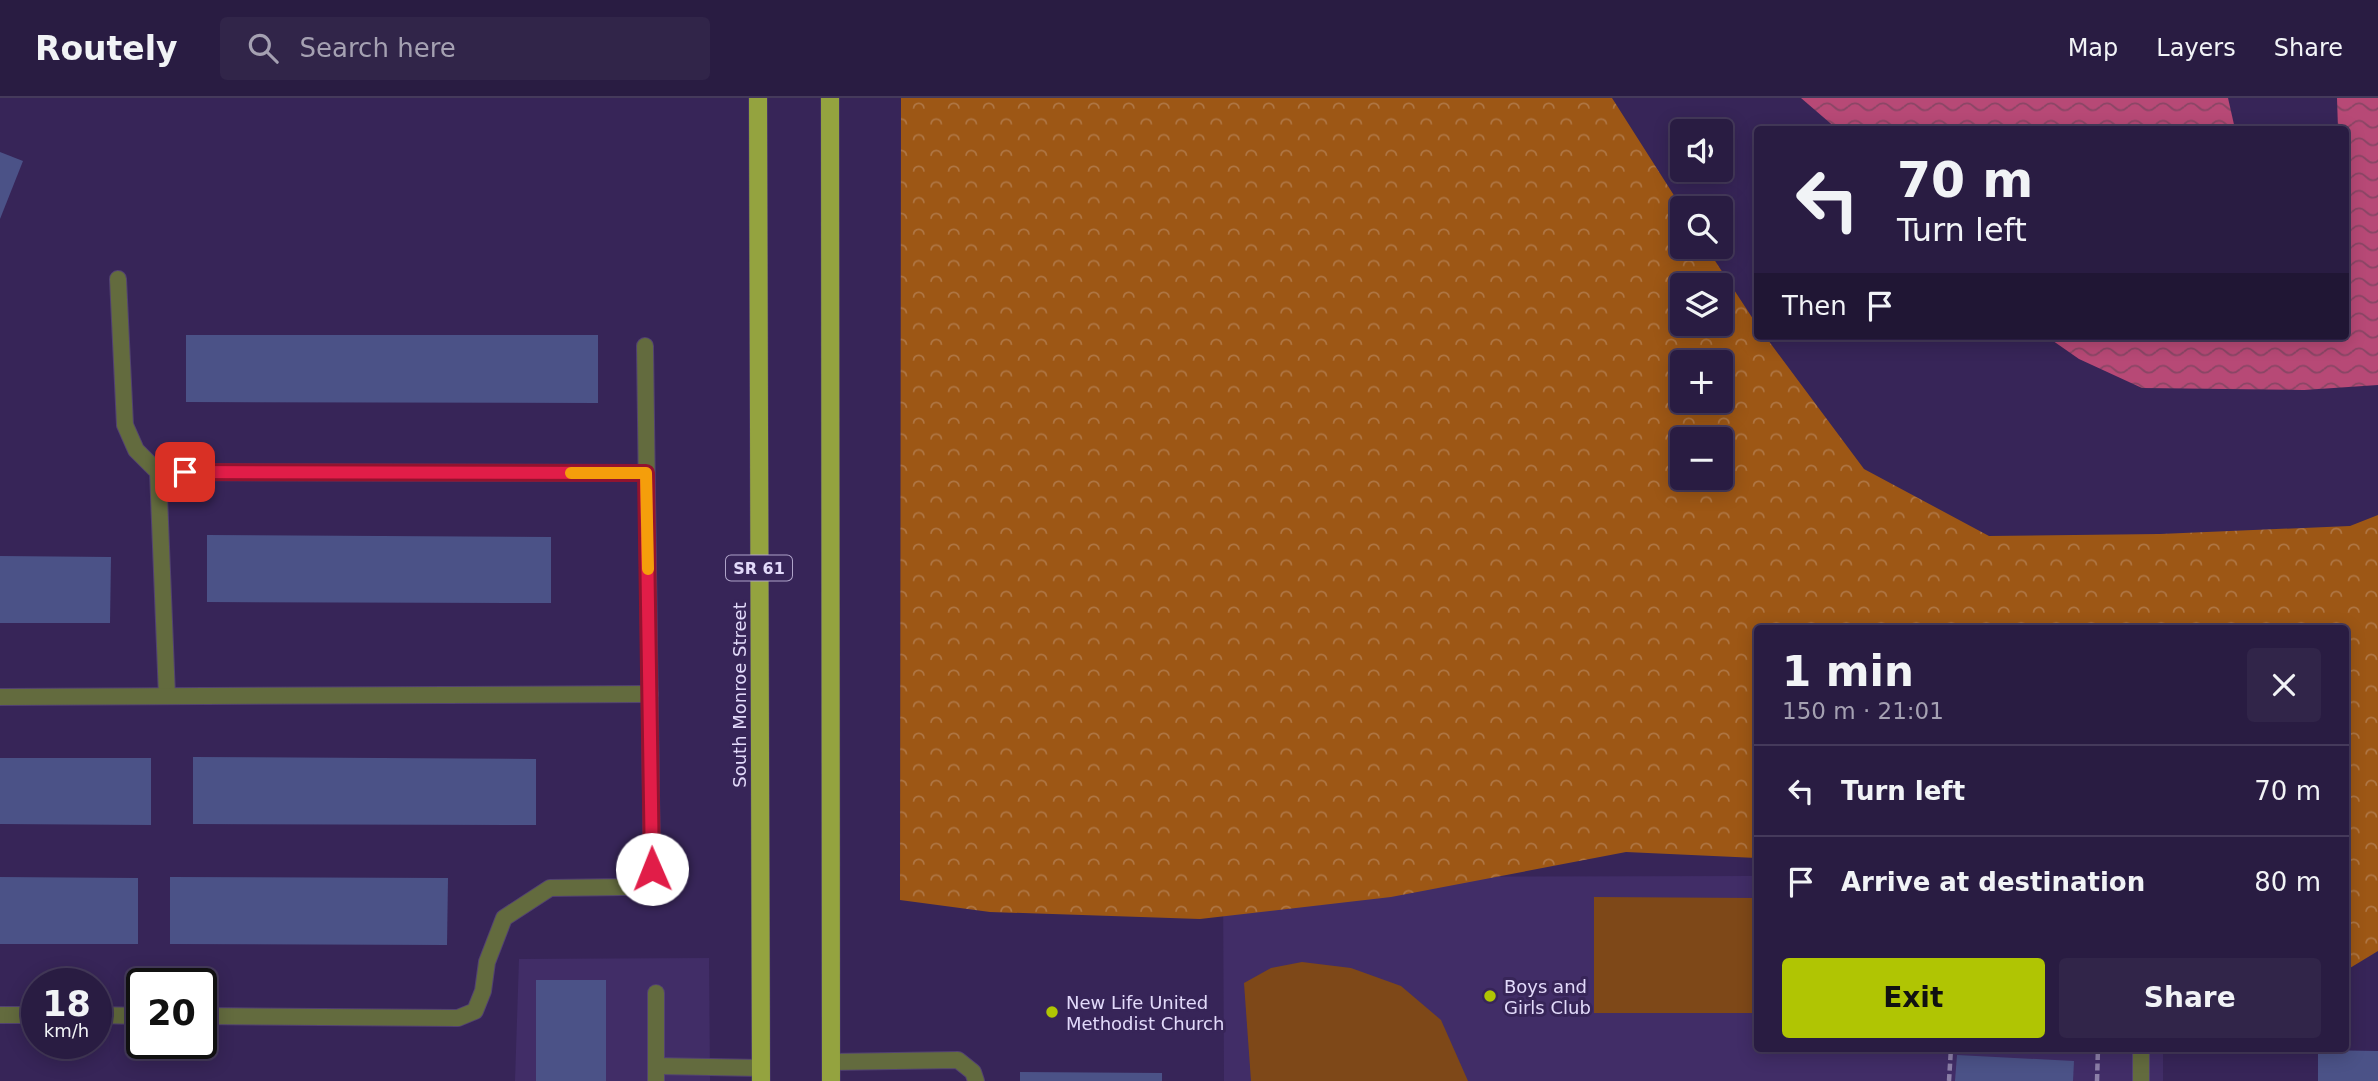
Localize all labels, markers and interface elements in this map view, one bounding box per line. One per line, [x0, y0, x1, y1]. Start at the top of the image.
search box [220, 17, 710, 80]
text: Routely [35, 29, 178, 68]
icon: search [244, 29, 282, 67]
text: Search here [300, 33, 456, 63]
text: Map [2068, 34, 2118, 62]
text: Layers [2156, 34, 2236, 62]
text: Share [2274, 34, 2343, 62]
map controls [1670, 119, 1733, 490]
button: sound [1670, 119, 1733, 182]
text: 70 m [1897, 152, 2033, 209]
icon: left [1782, 154, 1873, 245]
button: search [1670, 196, 1733, 259]
text: Turn left [1897, 211, 2027, 249]
button: layers [1670, 273, 1733, 336]
icon: arrive [1861, 287, 1899, 325]
text: Then [1782, 291, 1847, 321]
button: + [1670, 350, 1733, 413]
button: − [1670, 427, 1733, 490]
pin [155, 442, 215, 502]
icon: arrive [166, 453, 204, 491]
road number: SR 61 [726, 555, 792, 580]
street label: South Monroe Street [729, 602, 750, 788]
text: 1 min [1782, 647, 1914, 696]
button: close [2247, 648, 2321, 722]
text: 150 m · 21:01 [1782, 698, 1944, 724]
icon: left [1782, 772, 1820, 810]
text: Turn left [1841, 776, 1965, 806]
text: 70 m [2254, 776, 2321, 806]
position arrow [615, 832, 689, 906]
icon: arrive [1782, 863, 1820, 901]
text: Arrive at destination [1841, 867, 2145, 897]
text: 80 m [2254, 867, 2321, 897]
button: Exit [1782, 958, 2045, 1038]
button: Share [2059, 958, 2321, 1038]
speed limit sign: 20 [126, 968, 217, 1059]
place label: Boys and Girls Club [1504, 976, 1591, 1018]
text: 18 [42, 984, 91, 1024]
marker: Boys and Girls Club [1482, 988, 1498, 1004]
place label: New Life United Methodist Church [1066, 992, 1224, 1034]
marker: New Life United Methodist Church [1044, 1004, 1060, 1020]
text: km/h [44, 1020, 89, 1041]

